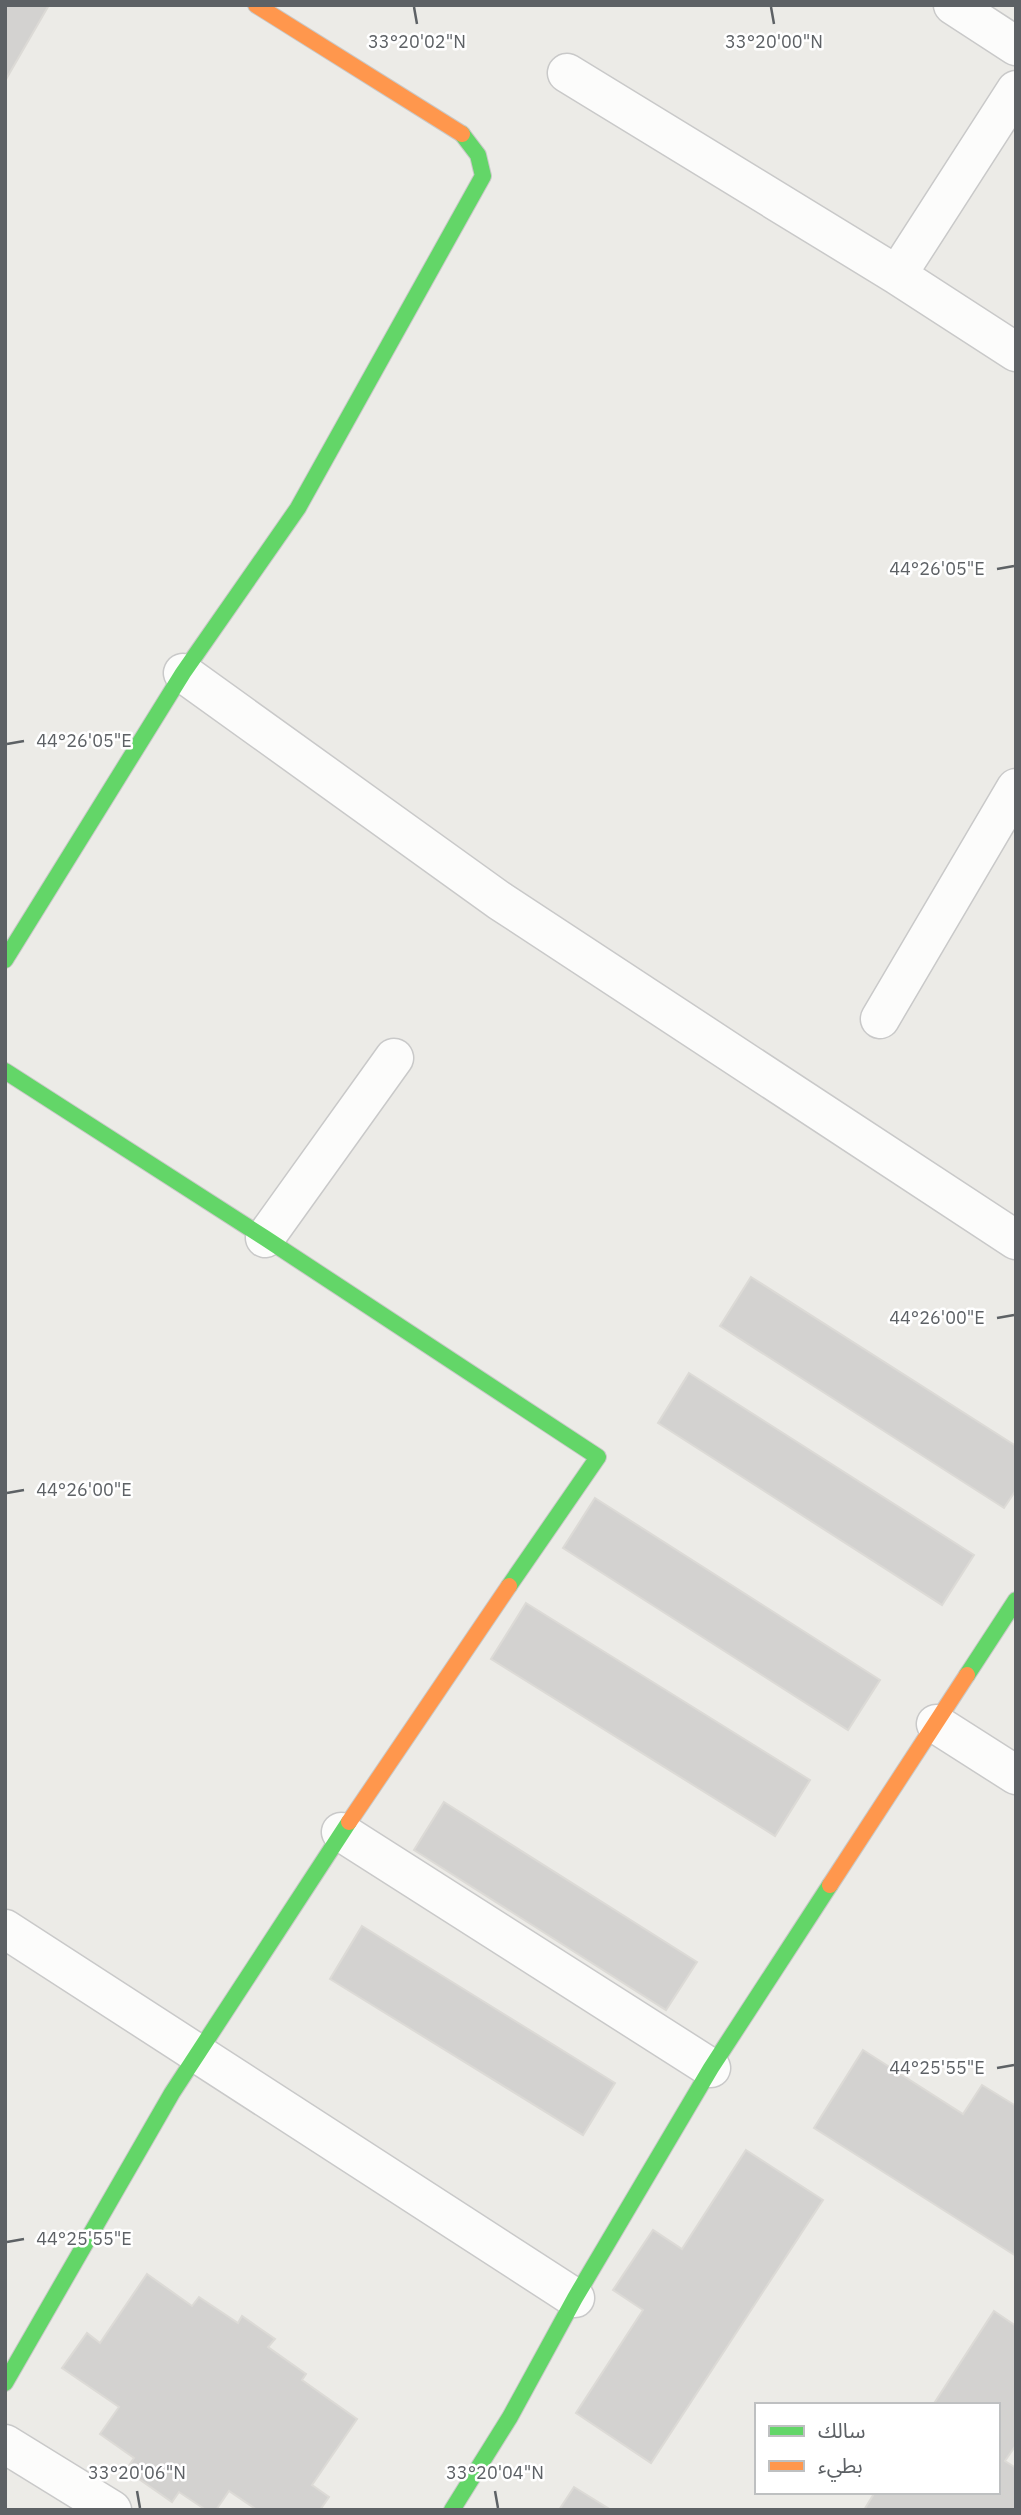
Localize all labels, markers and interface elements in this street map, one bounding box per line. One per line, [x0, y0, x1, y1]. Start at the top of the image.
text: 33°20'02"N [368, 30, 466, 53]
text: 33°20'00"N [725, 30, 823, 53]
text: 44°26'05"E [889, 557, 985, 580]
text: 44°26'05"E [36, 729, 132, 752]
text: 44°26'00"E [889, 1306, 985, 1329]
text: 44°26'00"E [36, 1478, 132, 1501]
text: 44°25'55"E [889, 2056, 985, 2079]
text: 44°25'55"E [36, 2227, 132, 2250]
legend [755, 2403, 1000, 2494]
text: سالك [818, 2416, 865, 2444]
text: بطيء [818, 2451, 863, 2482]
text: 33°20'06"N [88, 2461, 186, 2484]
text: 33°20'04"N [446, 2461, 544, 2484]

